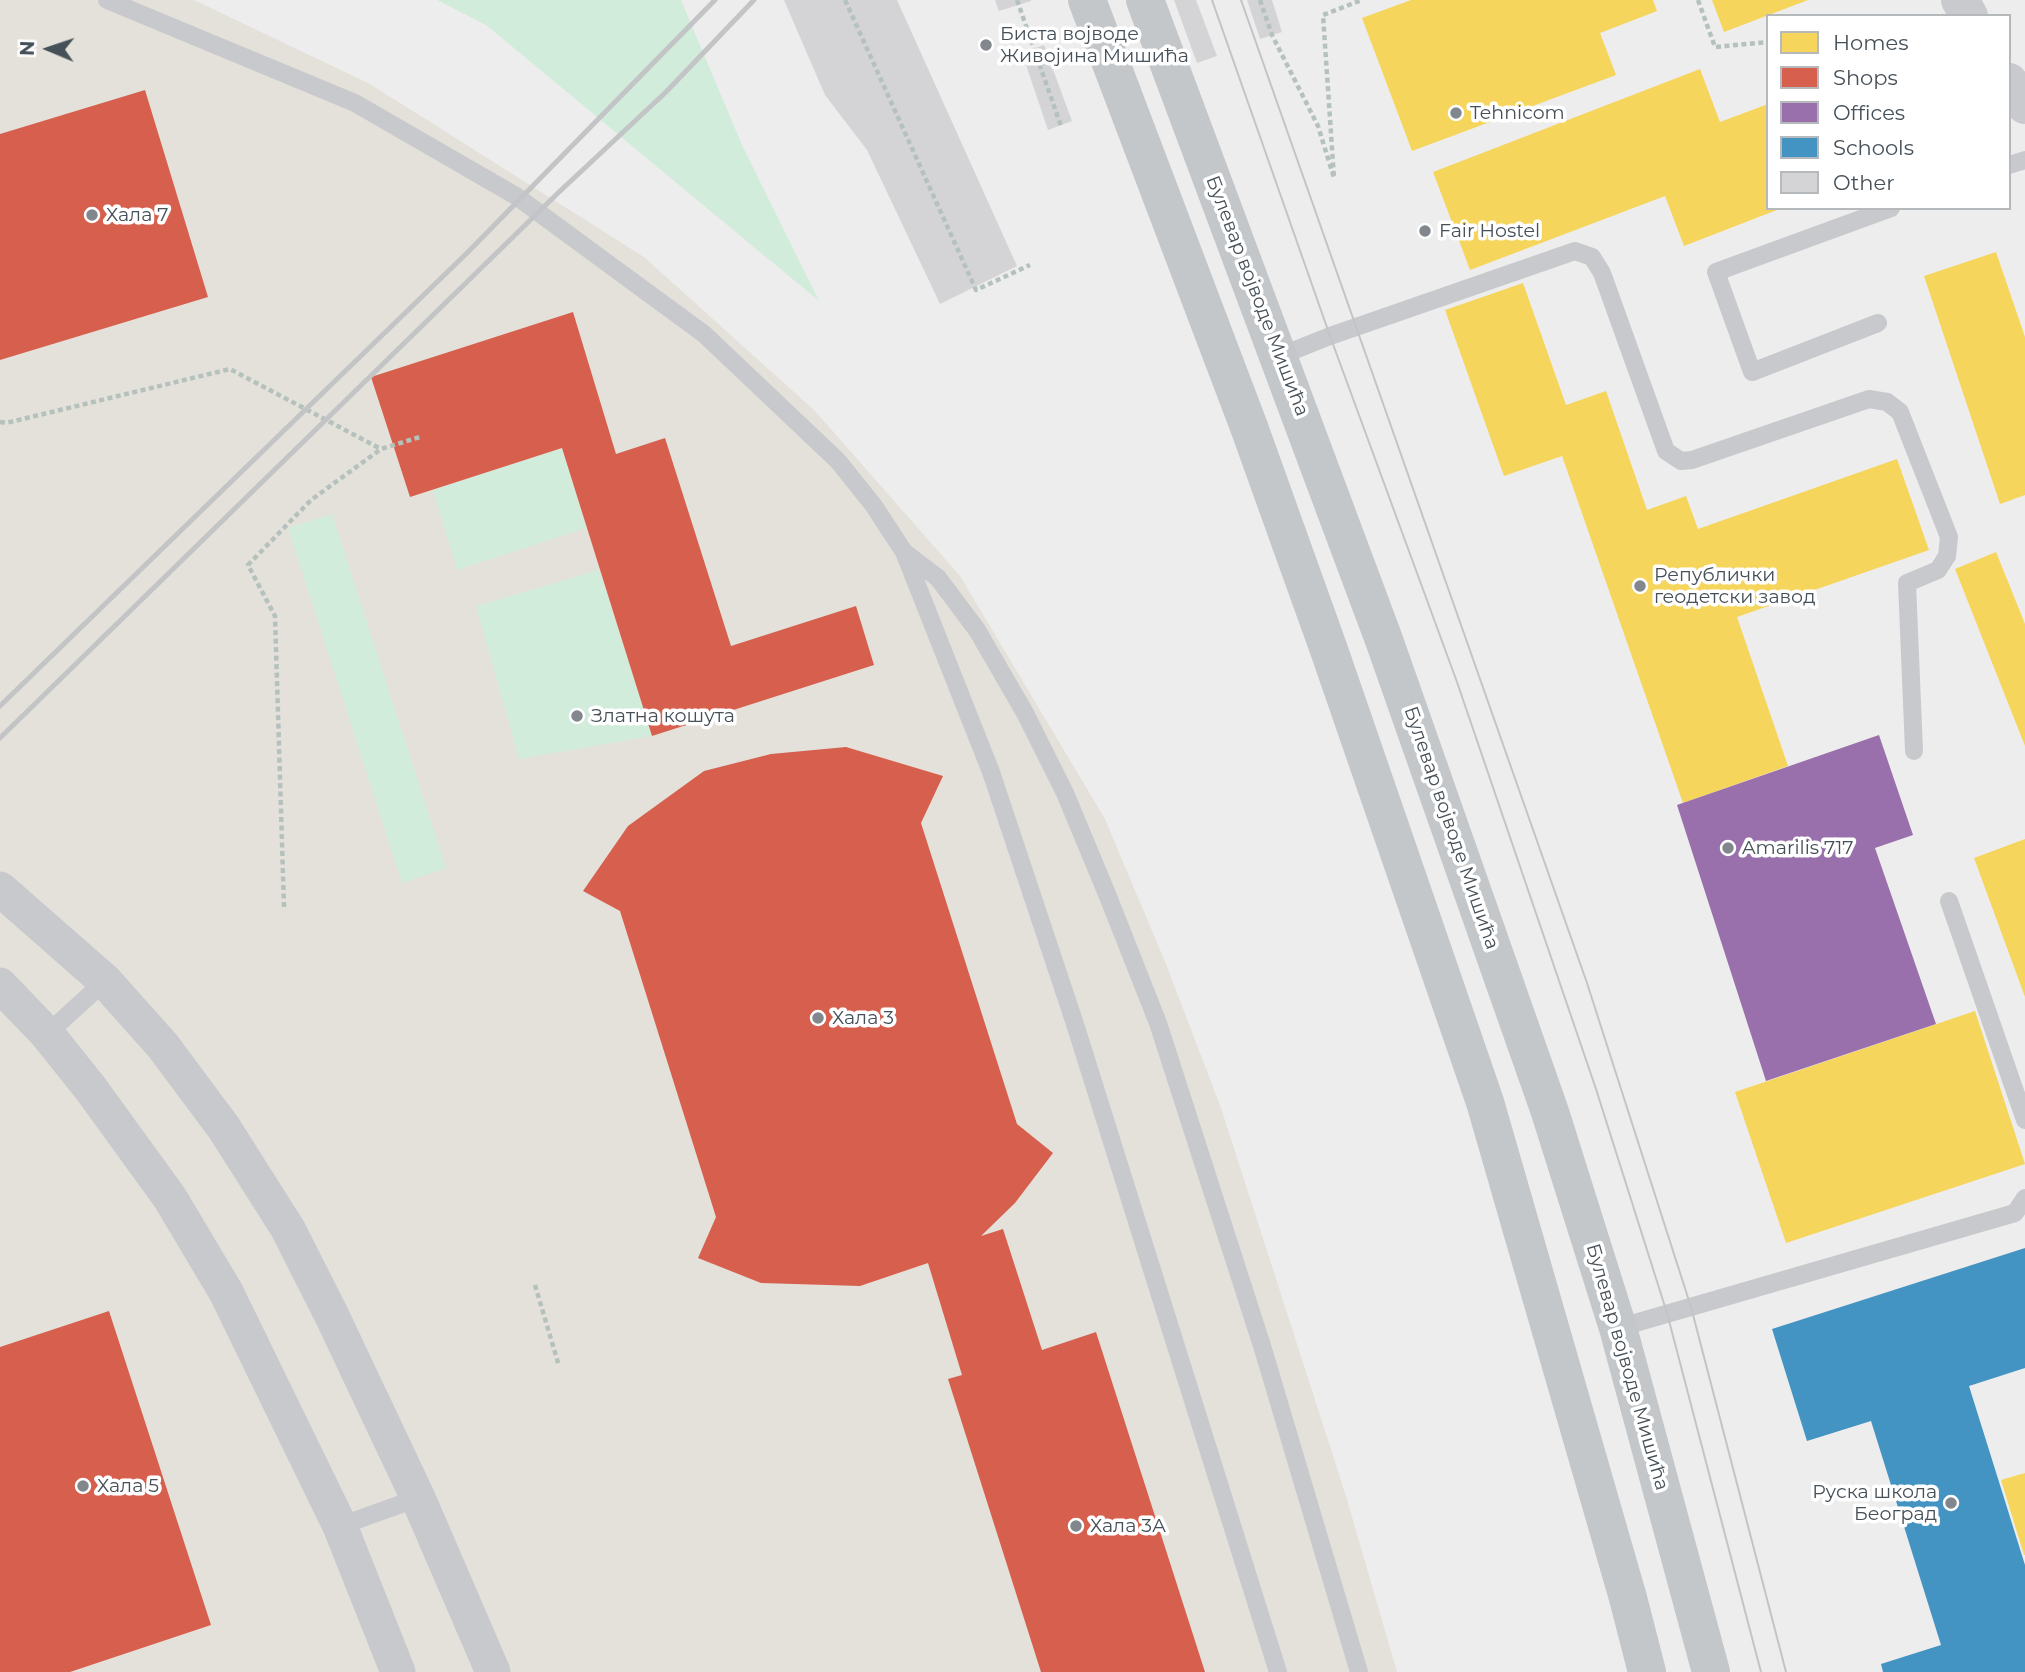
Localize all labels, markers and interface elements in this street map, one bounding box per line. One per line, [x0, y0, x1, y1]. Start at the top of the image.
north arrow [14, 14, 84, 84]
legend [1766, 14, 2011, 210]
place label: Биста војводе Живојина Мишића [1000, 23, 1189, 67]
text: Homes [1833, 30, 1908, 55]
marker: Биста војводе Живојина Мишића [978, 37, 994, 53]
text: N [16, 40, 39, 56]
text: Shops [1833, 65, 1898, 90]
text: Offices [1833, 100, 1905, 125]
place label: Tehnicom [1470, 102, 1565, 124]
marker: Tehnicom [1448, 105, 1464, 121]
text: Schools [1833, 135, 1914, 160]
text: Other [1833, 170, 1895, 195]
street label: Булевар војводе Мишића [1201, 173, 1313, 419]
place label: Хала 7 [106, 204, 168, 226]
marker: Хала 7 [84, 207, 100, 223]
place label: Fair Hostel [1439, 220, 1540, 242]
marker: Fair Hostel [1417, 223, 1433, 239]
place label: Републички геодетски завод [1654, 564, 1816, 608]
marker: Републички геодетски завод [1632, 578, 1648, 594]
street label: Булевар војводе Мишића [1399, 704, 1503, 952]
place label: Златна кошута [591, 705, 735, 727]
marker: Златна кошута [569, 708, 585, 724]
place label: Amarilis 717 [1742, 837, 1853, 859]
marker: Amarilis 717 [1720, 840, 1736, 856]
place label: Хала 3 [832, 1007, 894, 1029]
marker: Хала 3 [810, 1010, 826, 1026]
street label: Булевар војводе Мишића [1581, 1241, 1673, 1493]
place label: Хала 5 [97, 1475, 159, 1497]
marker: Хала 5 [75, 1478, 91, 1494]
place label: Руска школа Београд [1812, 1481, 1937, 1525]
marker: Руска школа Београд [1943, 1495, 1959, 1511]
place label: Хала 3А [1090, 1515, 1166, 1537]
marker: Хала 3А [1068, 1518, 1084, 1534]

